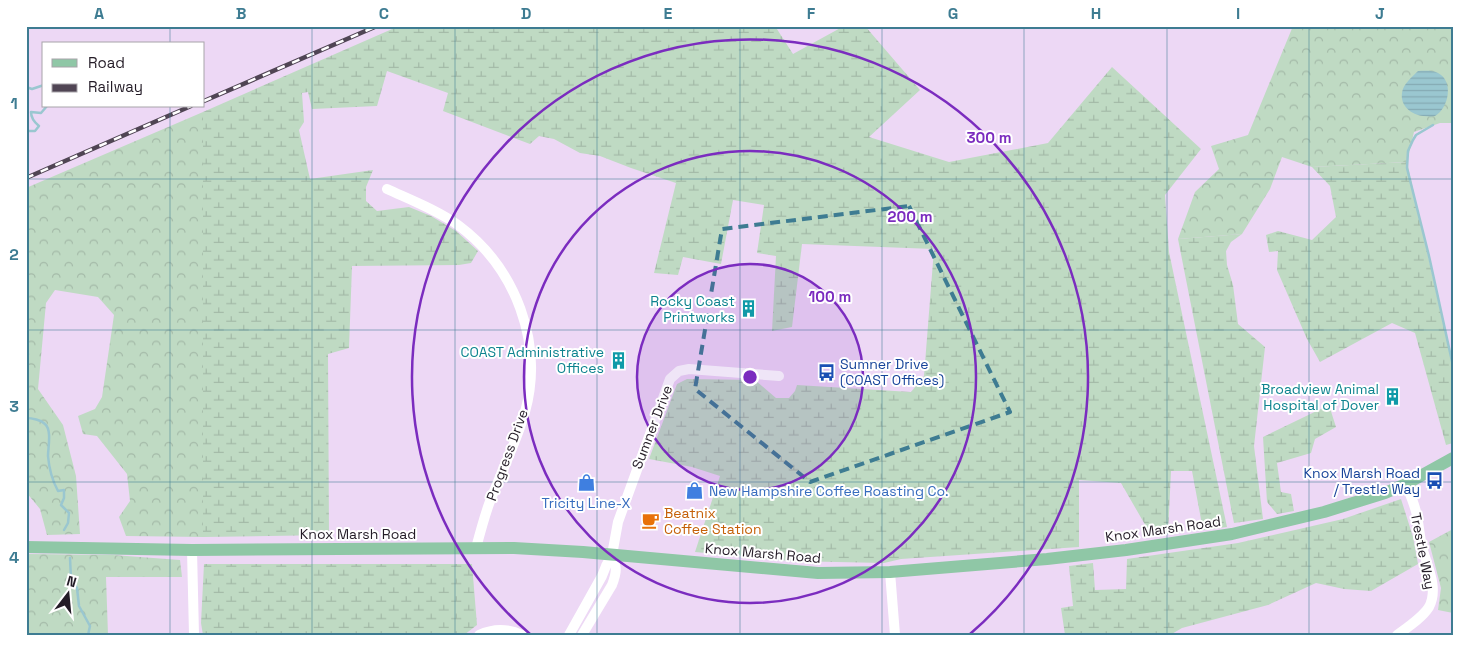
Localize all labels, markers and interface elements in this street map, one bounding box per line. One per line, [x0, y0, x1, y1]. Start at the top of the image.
text: A [94, 3, 104, 24]
text: B [236, 3, 246, 24]
text: C [379, 3, 389, 24]
text: D [521, 3, 531, 24]
text: E [664, 3, 673, 24]
text: F [807, 3, 816, 24]
text: G [948, 3, 958, 24]
text: H [1091, 3, 1101, 24]
text: I [1236, 3, 1240, 24]
text: J [1375, 3, 1385, 24]
legend [42, 42, 205, 108]
text: Road [88, 53, 125, 72]
text: Railway [88, 77, 143, 96]
text: 1 [10, 93, 18, 114]
text: 300 m [966, 128, 1012, 147]
text: 200 m [888, 207, 932, 226]
text: 2 [9, 244, 19, 265]
text: 100 m [809, 287, 851, 306]
place label: Rocky Coast Printworks [650, 292, 735, 326]
building icon: Rocky Coast Printworks [739, 299, 759, 319]
place label: COAST Administrative Offices [461, 343, 604, 377]
building icon: COAST Administrative Offices [608, 350, 628, 370]
place label: Sumner Drive (COAST Offices) [840, 355, 944, 389]
bus stop icon: Sumner Drive (COAST Offices) [816, 362, 836, 382]
centre of rings [741, 368, 759, 386]
place label: Broadview Animal Hospital of Dover [1261, 380, 1379, 414]
street label: Sumner Drive [628, 382, 676, 472]
building icon: Broadview Animal Hospital of Dover [1383, 387, 1403, 407]
text: 3 [9, 396, 19, 417]
street label: Progress Drive [482, 407, 532, 503]
place label: Knox Marsh Road / Trestle Way [1304, 464, 1420, 498]
bus stop icon: Knox Marsh Road / Trestle Way [1424, 471, 1444, 491]
shop icon: Tricity Line-X [576, 473, 596, 493]
shop icon: New Hampshire Coffee Roasting Co. [685, 481, 705, 501]
place label: New Hampshire Coffee Roasting Co. [709, 482, 949, 500]
place label: Tricity Line-X [542, 494, 631, 512]
place label: Beatnix Coffee Station [664, 504, 762, 538]
cafe icon: Beatnix Coffee Station [640, 511, 660, 531]
street label: Trestle Way [1407, 511, 1439, 591]
street label: Knox Marsh Road [1104, 512, 1222, 546]
street label: Knox Marsh Road [300, 525, 416, 543]
street label: Knox Marsh Road [704, 539, 822, 567]
text: 4 [9, 547, 19, 568]
north arrow [42, 568, 92, 618]
text: N [65, 572, 79, 591]

